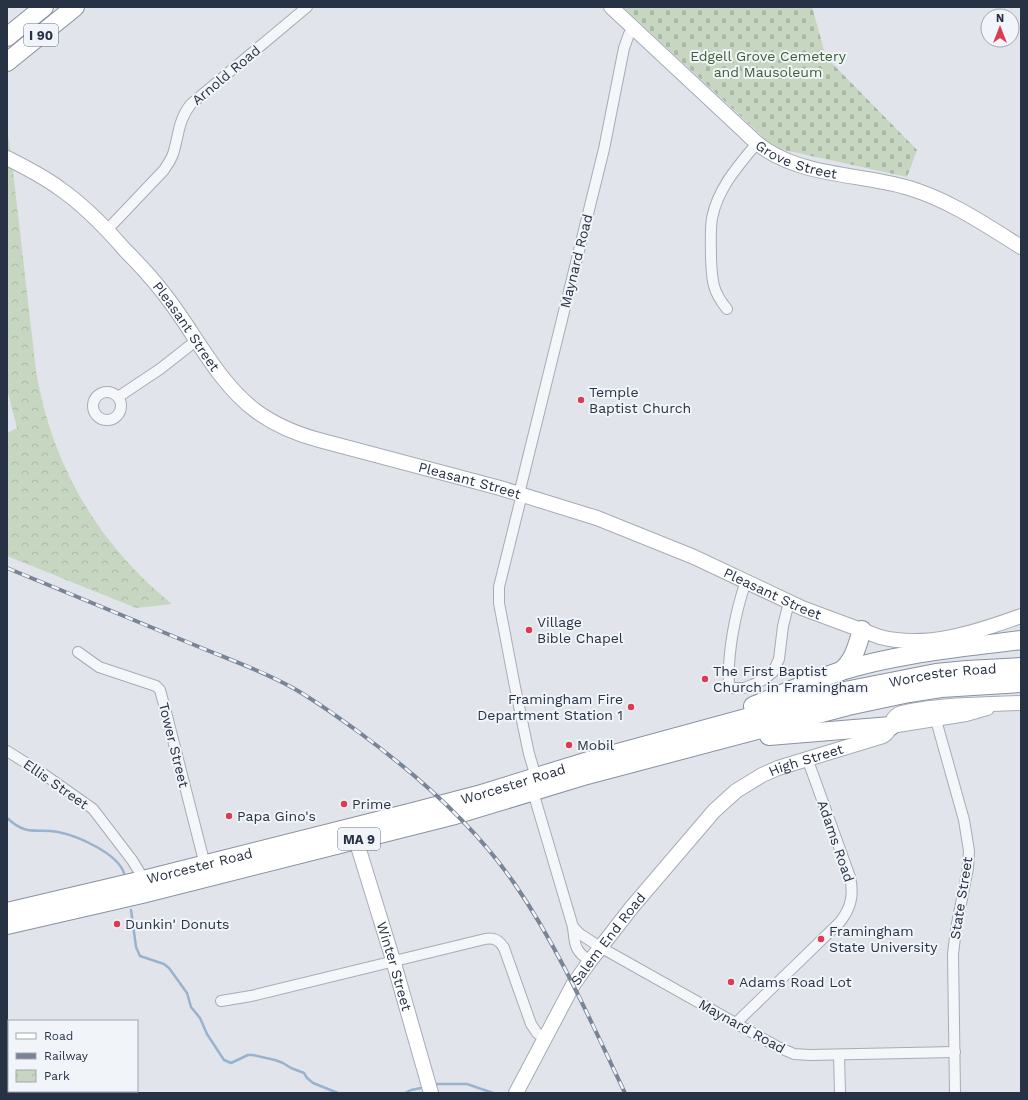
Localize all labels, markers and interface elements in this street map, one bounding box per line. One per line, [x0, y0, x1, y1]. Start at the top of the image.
north arrow [980, 8, 1020, 48]
text: N [996, 12, 1004, 25]
road number: I 90 [24, 24, 58, 46]
street label: Arnold Road [189, 42, 263, 108]
park label: Edgell Grove Cemetery and Mausoleum [690, 48, 847, 80]
street label: Grove Street [752, 137, 838, 182]
street label: Maynard Road [557, 212, 595, 310]
street label: Pleasant Street [150, 278, 223, 374]
place label: Temple Baptist Church [589, 384, 691, 416]
marker: Temple Baptist Church [576, 395, 586, 405]
street label: Pleasant Street [417, 459, 523, 502]
street label: Pleasant Street [721, 564, 824, 623]
place label: Village Bible Chapel [537, 614, 624, 646]
marker: Village Bible Chapel [524, 625, 534, 635]
street label: Worcester Road [888, 660, 997, 690]
place label: The First Baptist Church in Framingham [713, 663, 868, 695]
marker: The First Baptist Church in Framingham [700, 674, 710, 684]
place label: Framingham Fire Department Station 1 [477, 691, 623, 723]
street label: Tower Street [156, 701, 192, 789]
marker: Framingham Fire Department Station 1 [626, 702, 636, 712]
place label: Mobil [577, 737, 615, 753]
marker: Mobil [564, 740, 574, 750]
street label: High Street [766, 741, 845, 779]
street label: Ellis Street [20, 756, 92, 812]
street label: Worcester Road [459, 761, 567, 807]
place label: Prime [352, 796, 391, 812]
street label: Adams Road [815, 798, 857, 884]
marker: Prime [339, 799, 349, 809]
place label: Papa Gino's [237, 808, 316, 824]
marker: Papa Gino's [224, 811, 234, 821]
road number: MA 9 [338, 828, 380, 850]
street label: Worcester Road [145, 845, 254, 887]
street label: State Street [947, 855, 975, 940]
street label: Salem End Road [567, 889, 649, 988]
place label: Dunkin' Donuts [125, 916, 229, 932]
marker: Dunkin' Donuts [112, 919, 122, 929]
street label: Winter Street [374, 920, 415, 1013]
place label: Framingham State University [829, 923, 938, 955]
marker: Framingham State University [816, 934, 826, 944]
place label: Adams Road Lot [739, 974, 852, 990]
marker: Adams Road Lot [726, 977, 736, 987]
street label: Maynard Road [696, 996, 788, 1056]
legend [8, 1020, 138, 1092]
text: Road [44, 1029, 73, 1043]
text: Railway [44, 1049, 89, 1063]
text: Park [44, 1069, 70, 1083]

